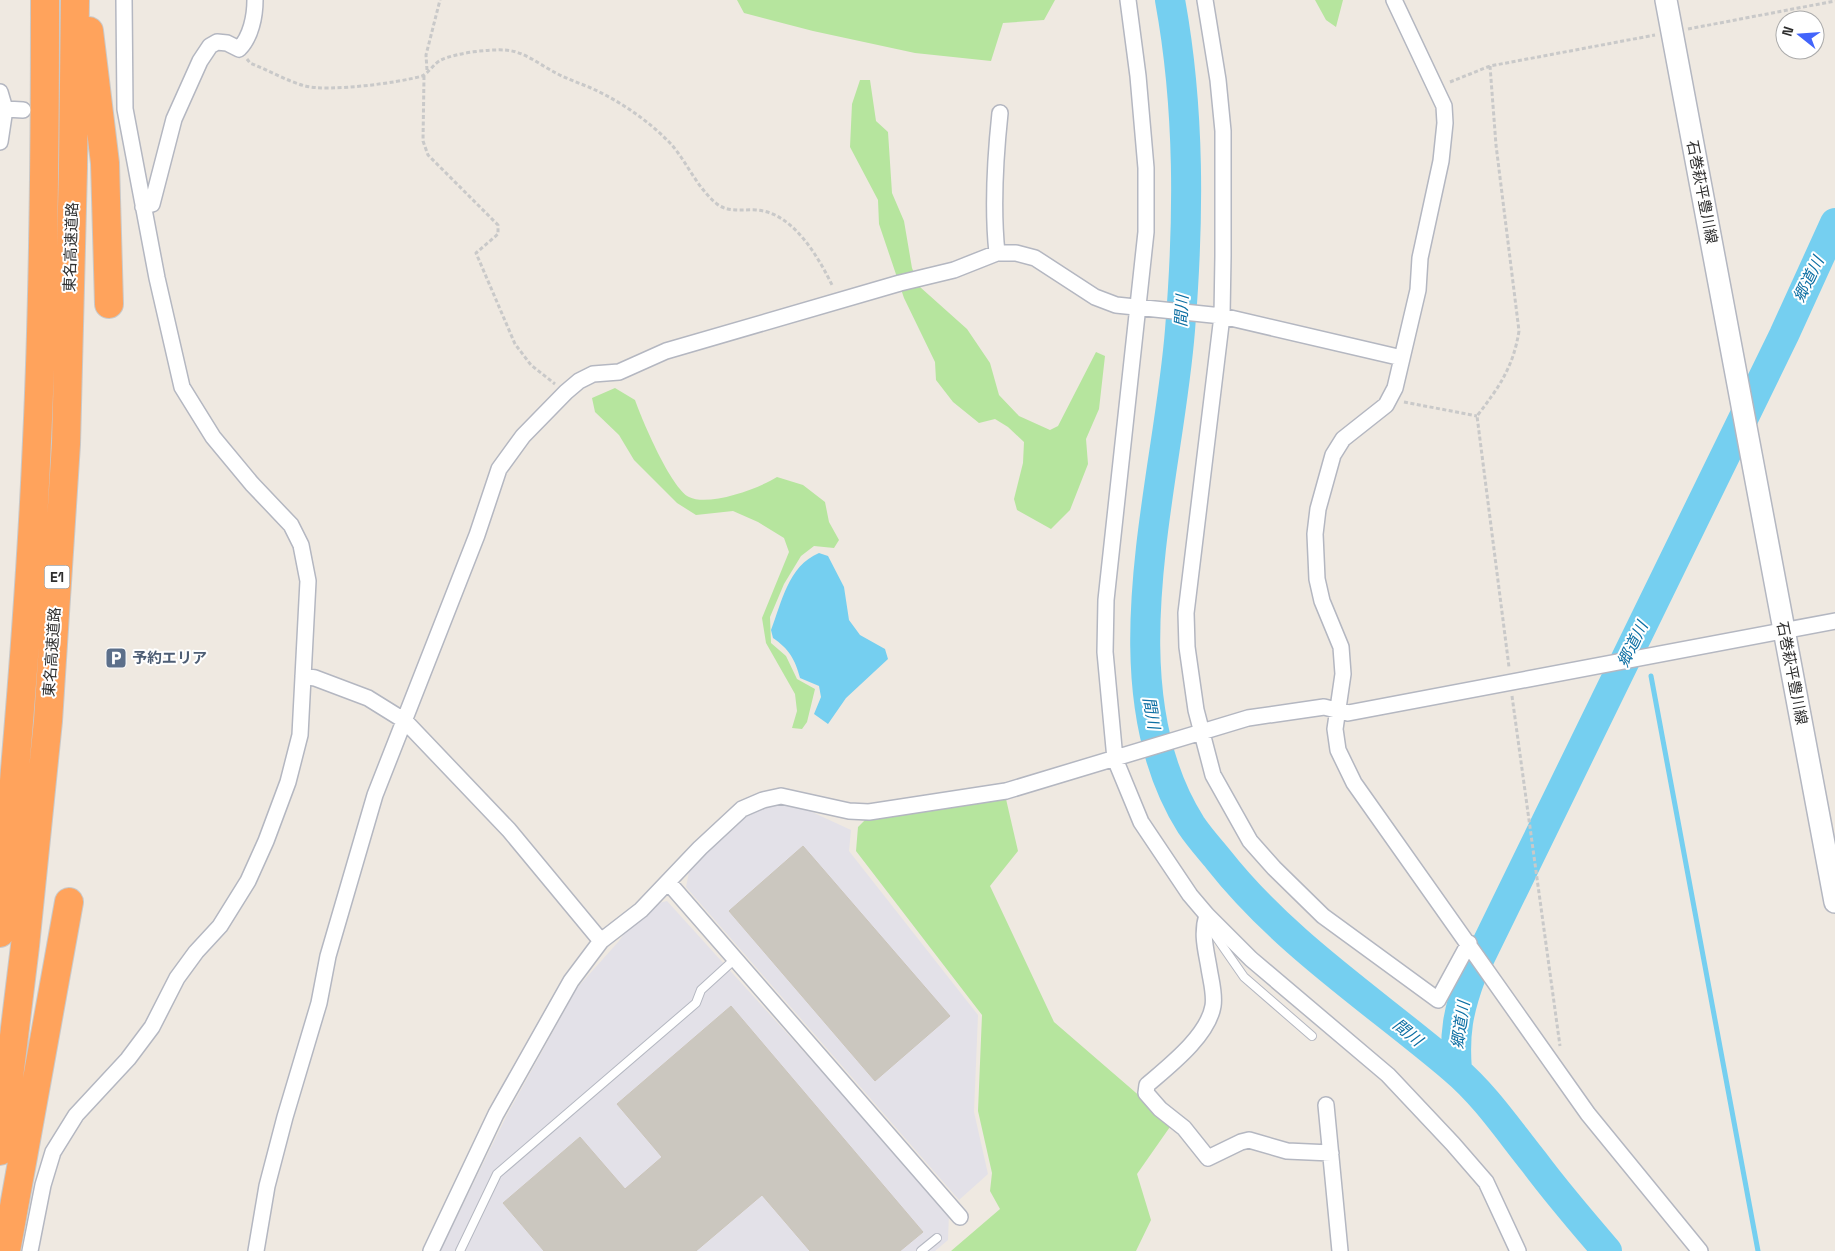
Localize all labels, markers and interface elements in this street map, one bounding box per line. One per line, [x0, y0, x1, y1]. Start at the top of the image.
north arrow [1775, 10, 1825, 60]
text: N [1778, 24, 1798, 38]
street label: 石巻萩平豊川線 [1683, 139, 1722, 245]
street label: 東名高速道路 [59, 202, 82, 292]
water label: 郷道川 [1788, 251, 1829, 305]
water label: 間川 [1170, 293, 1193, 328]
road number: E1 [44, 566, 70, 588]
street label: 東名高速道路 [39, 606, 64, 698]
water label: 郷道川 [1612, 616, 1653, 670]
street label: 石巻萩平豊川線 [1773, 620, 1812, 726]
parking icon: 予約エリア [104, 646, 128, 670]
place label: 予約エリア [132, 648, 207, 667]
water label: 間川 [1138, 695, 1165, 733]
water label: 郷道川 [1447, 998, 1475, 1050]
water label: 間川 [1389, 1014, 1428, 1052]

